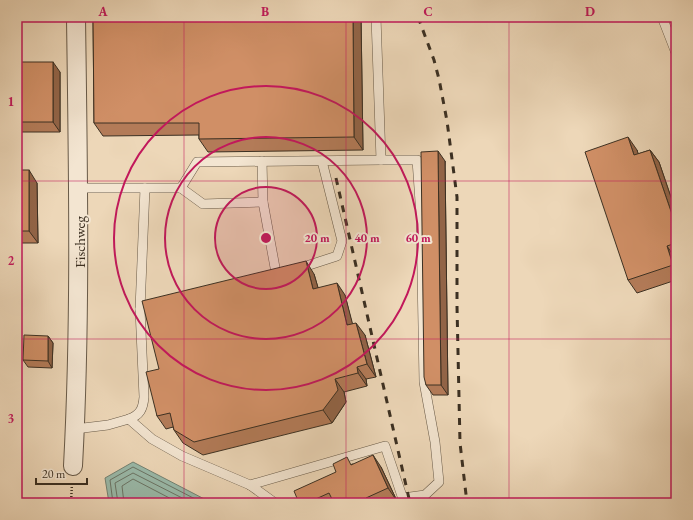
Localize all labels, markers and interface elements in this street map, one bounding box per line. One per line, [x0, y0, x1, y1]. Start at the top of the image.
text: A [97, 3, 108, 20]
text: B [261, 3, 269, 20]
text: C [423, 3, 433, 20]
text: D [585, 3, 595, 20]
text: 1 [8, 93, 15, 110]
street label: Fischweg [70, 216, 89, 268]
text: 20 m [304, 230, 330, 246]
text: 40 m [354, 230, 380, 246]
text: 60 m [405, 230, 431, 246]
centre of rings [259, 231, 273, 245]
text: 2 [8, 252, 15, 269]
text: 3 [8, 410, 15, 427]
scale bar [36, 460, 87, 486]
text: 20 m [42, 466, 66, 482]

